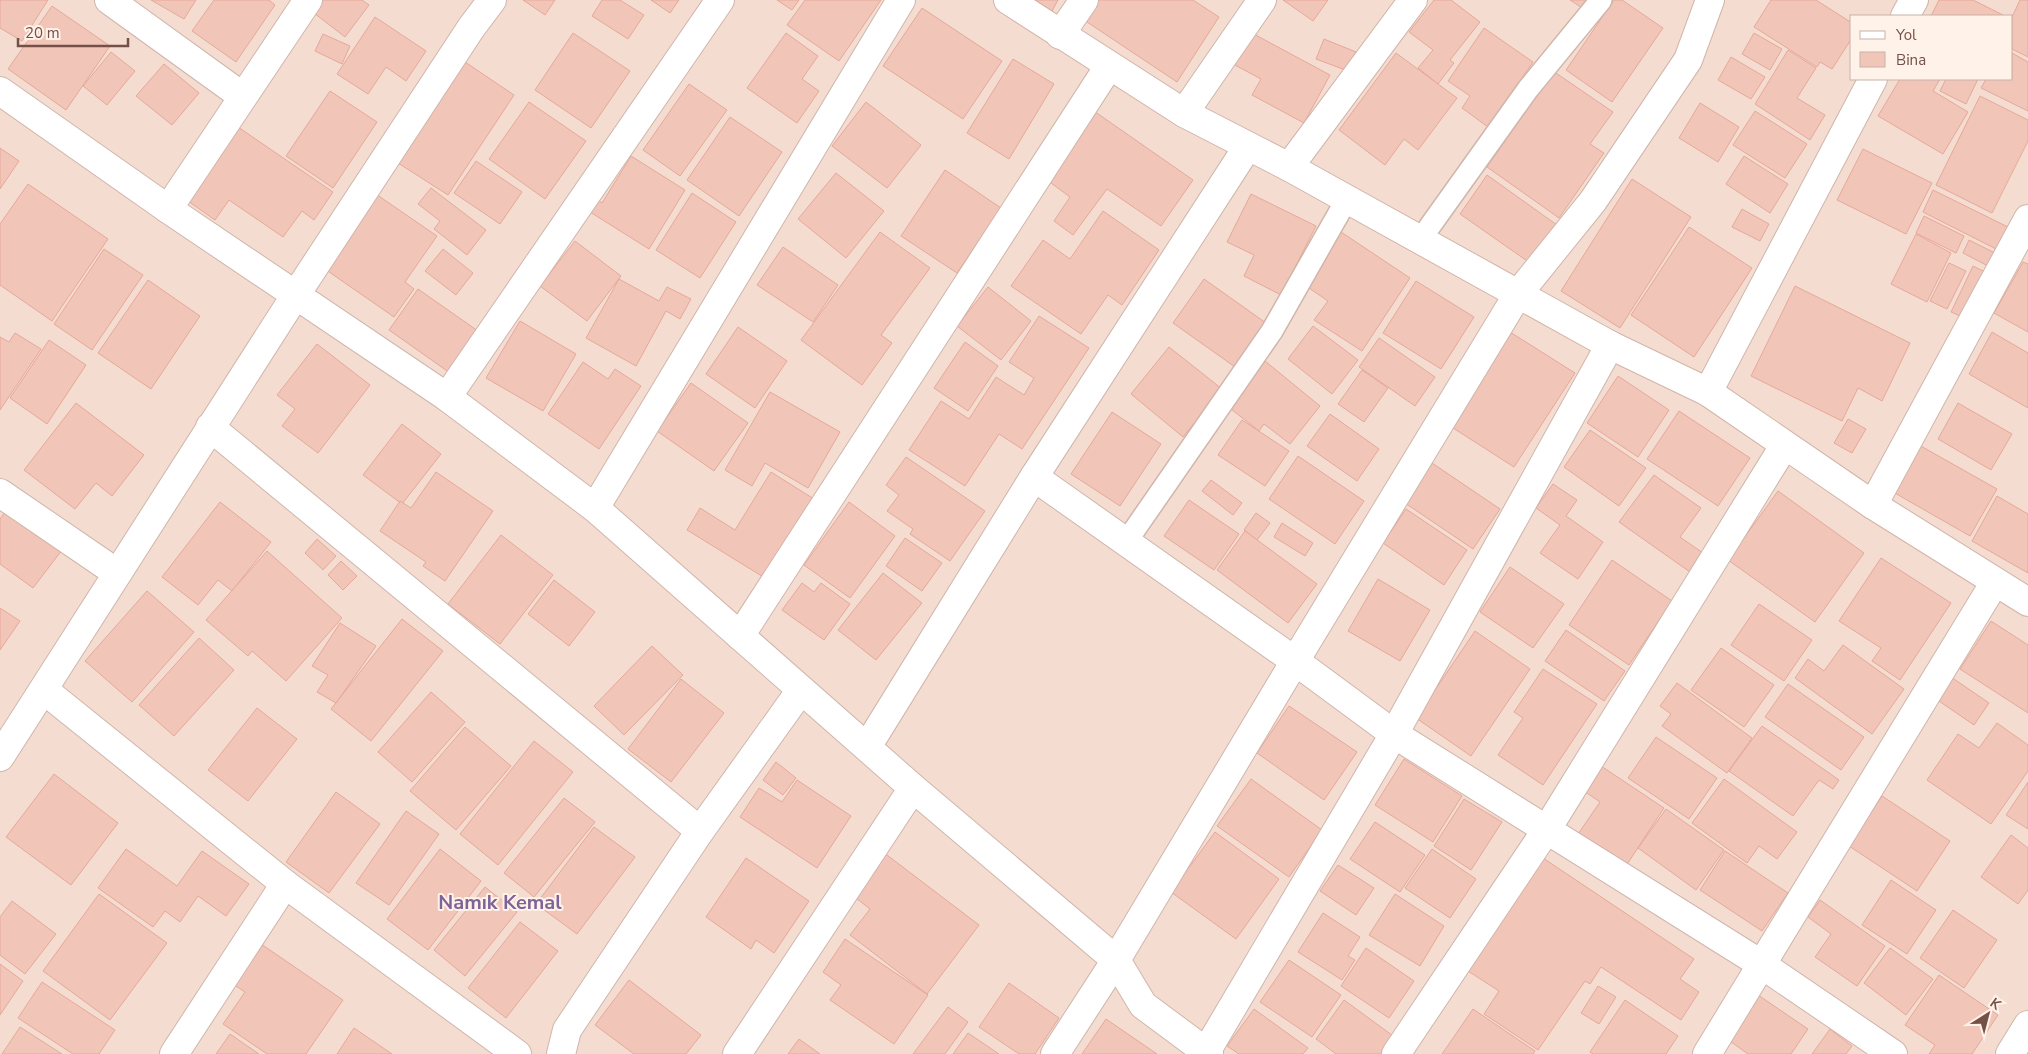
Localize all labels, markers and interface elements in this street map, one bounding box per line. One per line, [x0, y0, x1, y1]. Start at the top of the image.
scale bar [18, 15, 128, 47]
legend [1850, 15, 2013, 80]
text: 20 m [25, 23, 60, 43]
text: Yol [1895, 25, 1917, 45]
text: Bina [1896, 50, 1926, 70]
district label: Namık Kemal [438, 889, 562, 916]
north arrow [1963, 989, 2013, 1039]
text: K [1986, 993, 2005, 1015]

